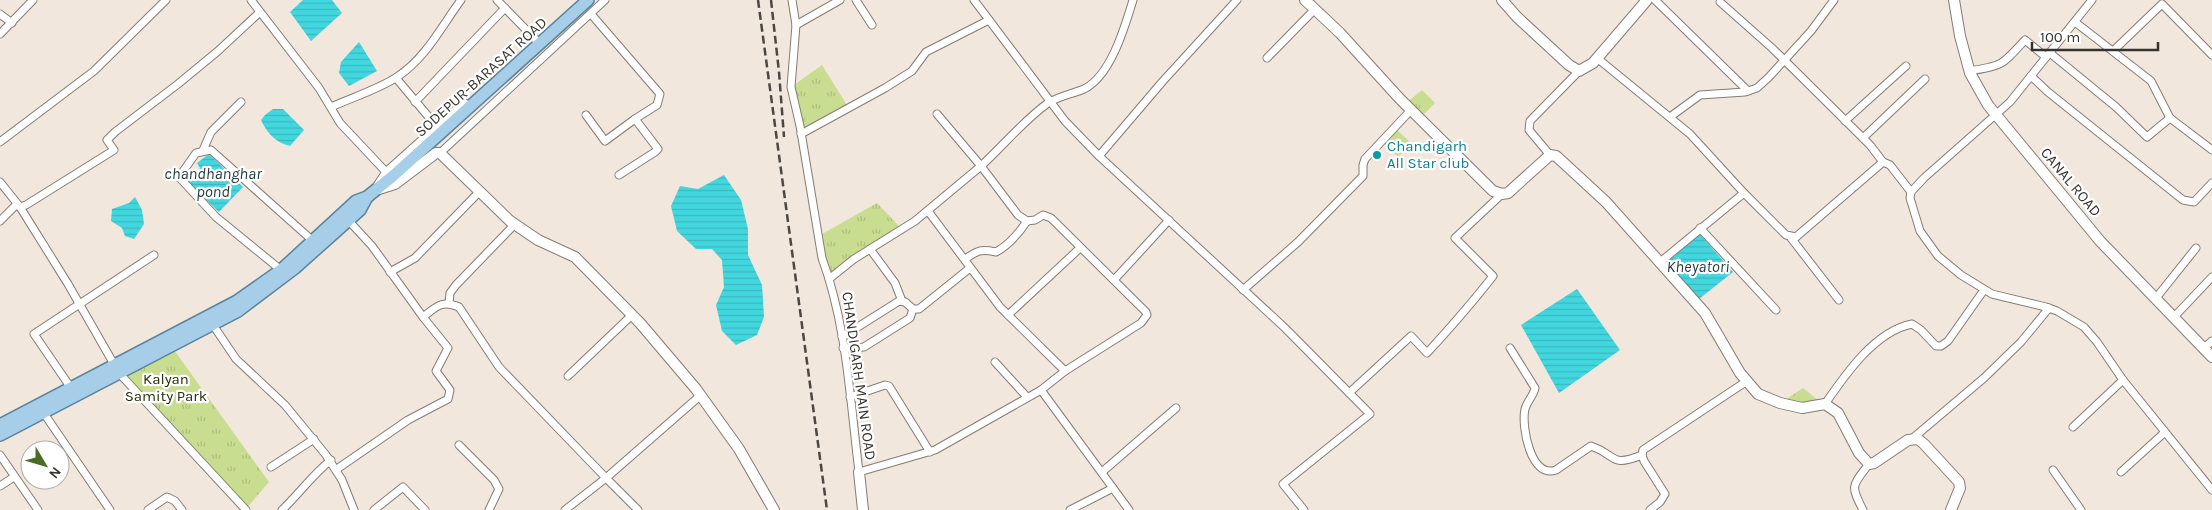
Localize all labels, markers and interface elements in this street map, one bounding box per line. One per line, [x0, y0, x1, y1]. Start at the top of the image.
street label: SODEPUR-BARASAT ROAD [411, 13, 551, 141]
scale bar [2032, 20, 2158, 52]
text: 100 m [2040, 28, 2080, 46]
place label: Chandigarh All Star club [1387, 137, 1469, 172]
street label: CANAL ROAD [2037, 144, 2105, 220]
marker: Chandigarh All Star club [1371, 149, 1383, 161]
water label: chandhanghar pond [164, 164, 262, 201]
water label: Kheyatori [1667, 257, 1729, 276]
street label: CHANDIGARH MAIN ROAD [838, 291, 880, 461]
park label: Kalyan Samity Park [125, 370, 207, 405]
north arrow [20, 440, 70, 490]
text: N [45, 464, 65, 482]

